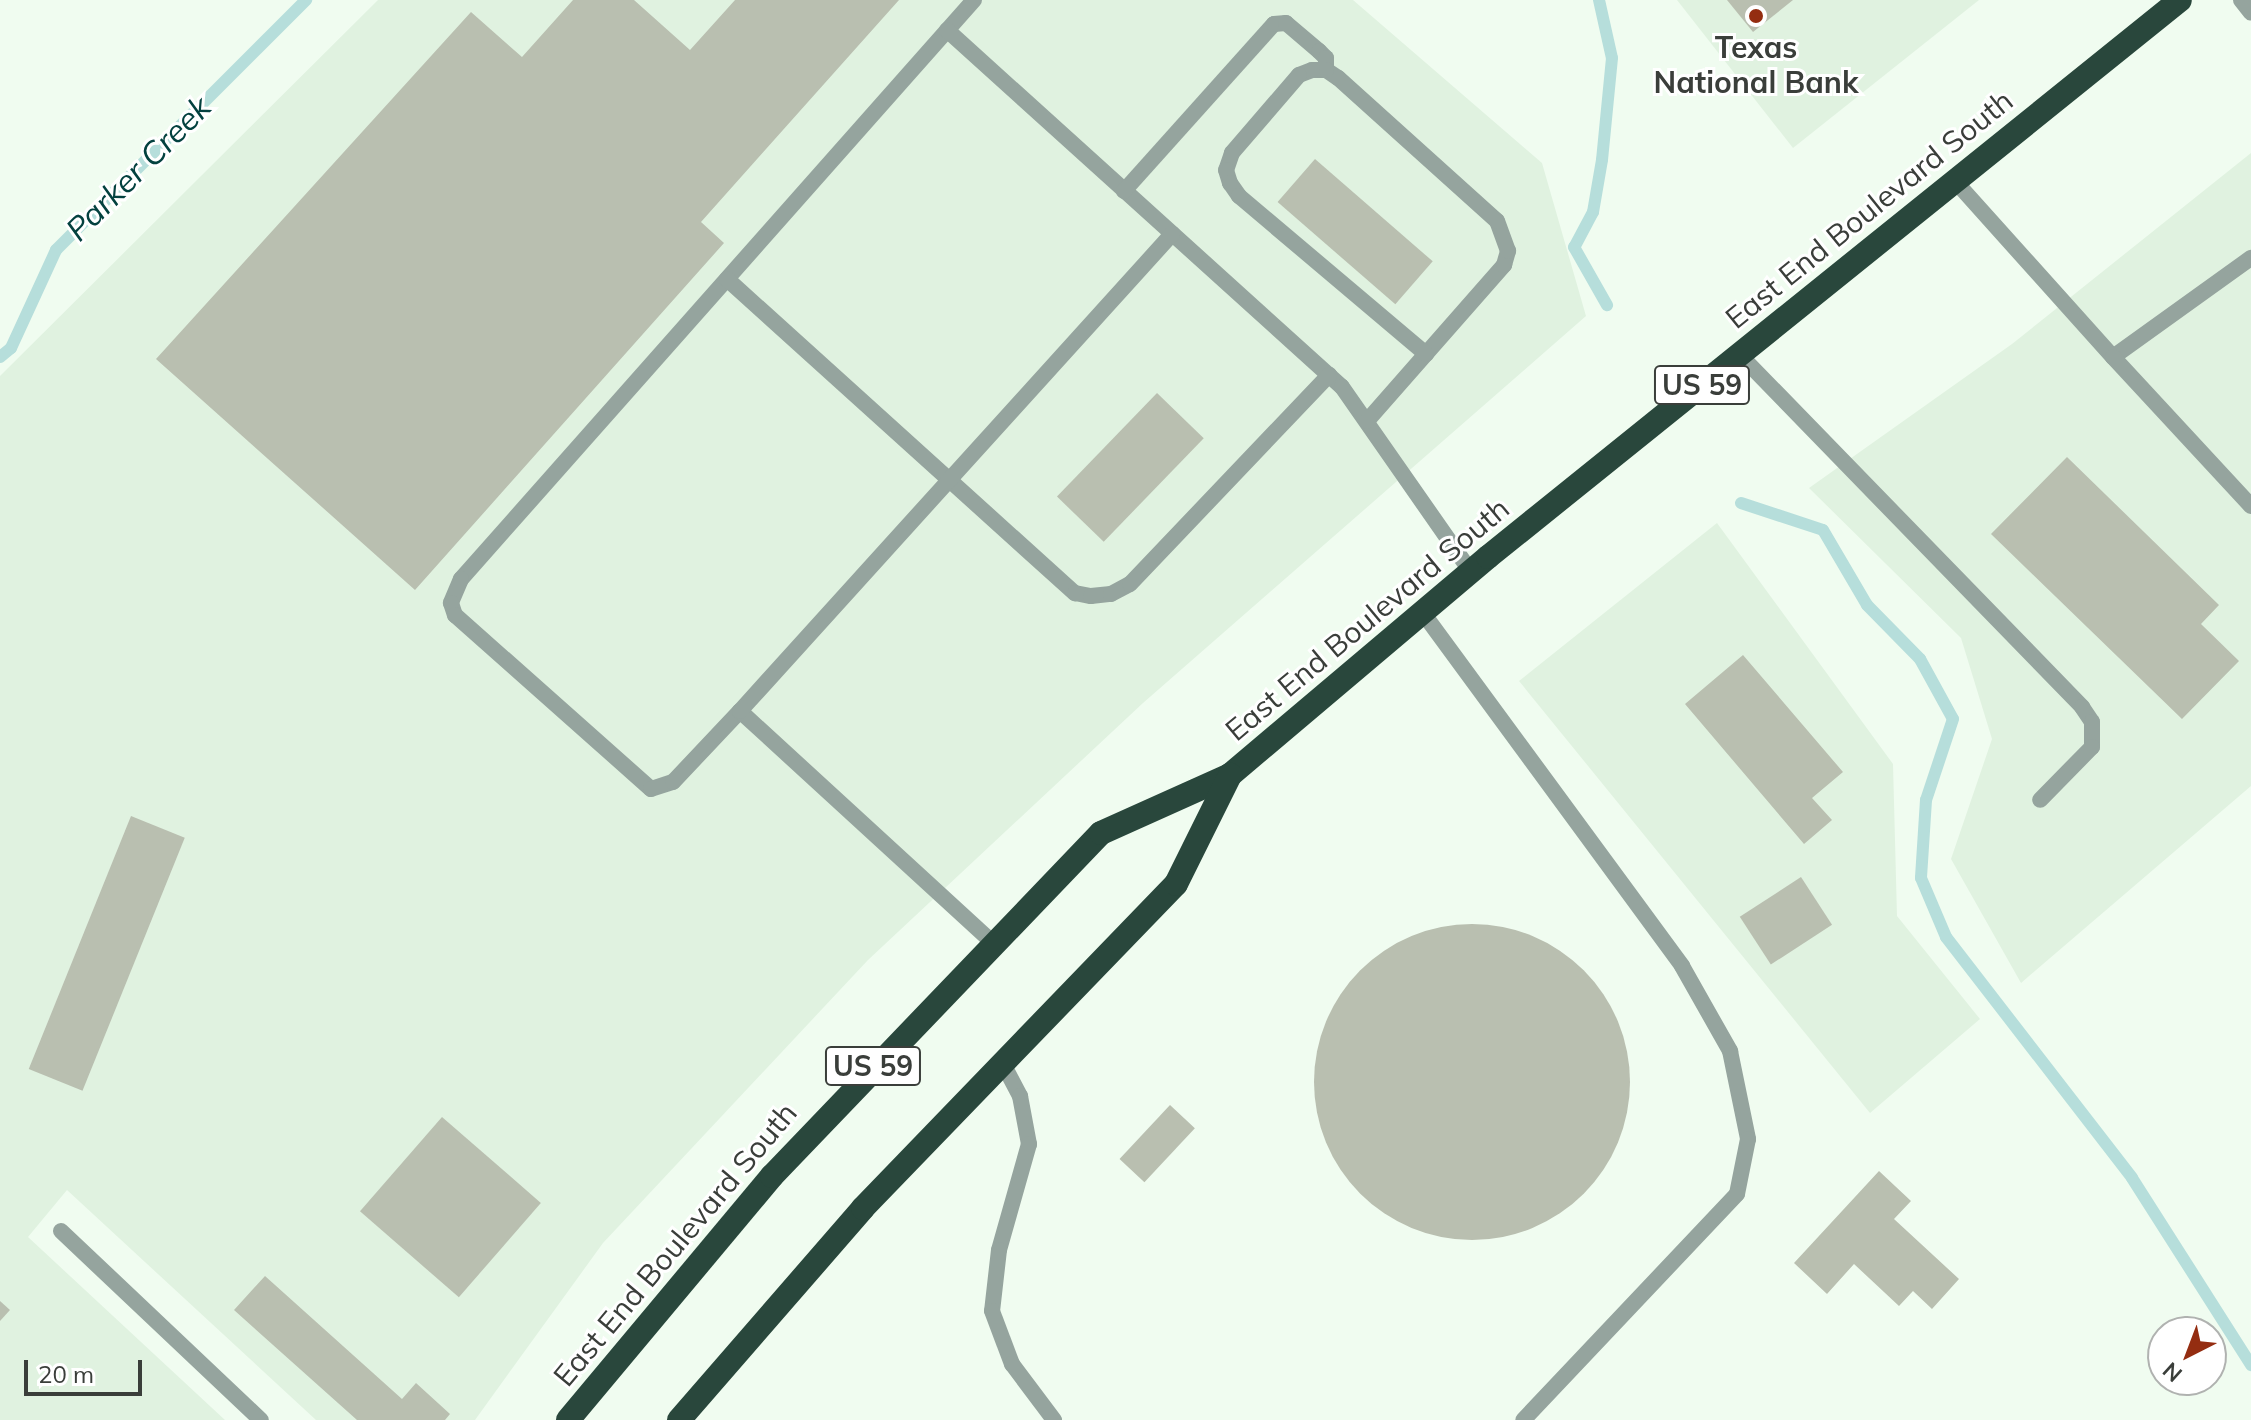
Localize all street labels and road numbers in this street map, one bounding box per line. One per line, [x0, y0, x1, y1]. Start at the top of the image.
street label: East End Boulevard South [1718, 82, 2020, 336]
road number: US 59 [1652, 361, 1752, 409]
street label: East End Boulevard South [1218, 490, 1516, 748]
road number: US 59 [823, 1042, 923, 1090]
street label: East End Boulevard South [546, 1095, 804, 1393]

